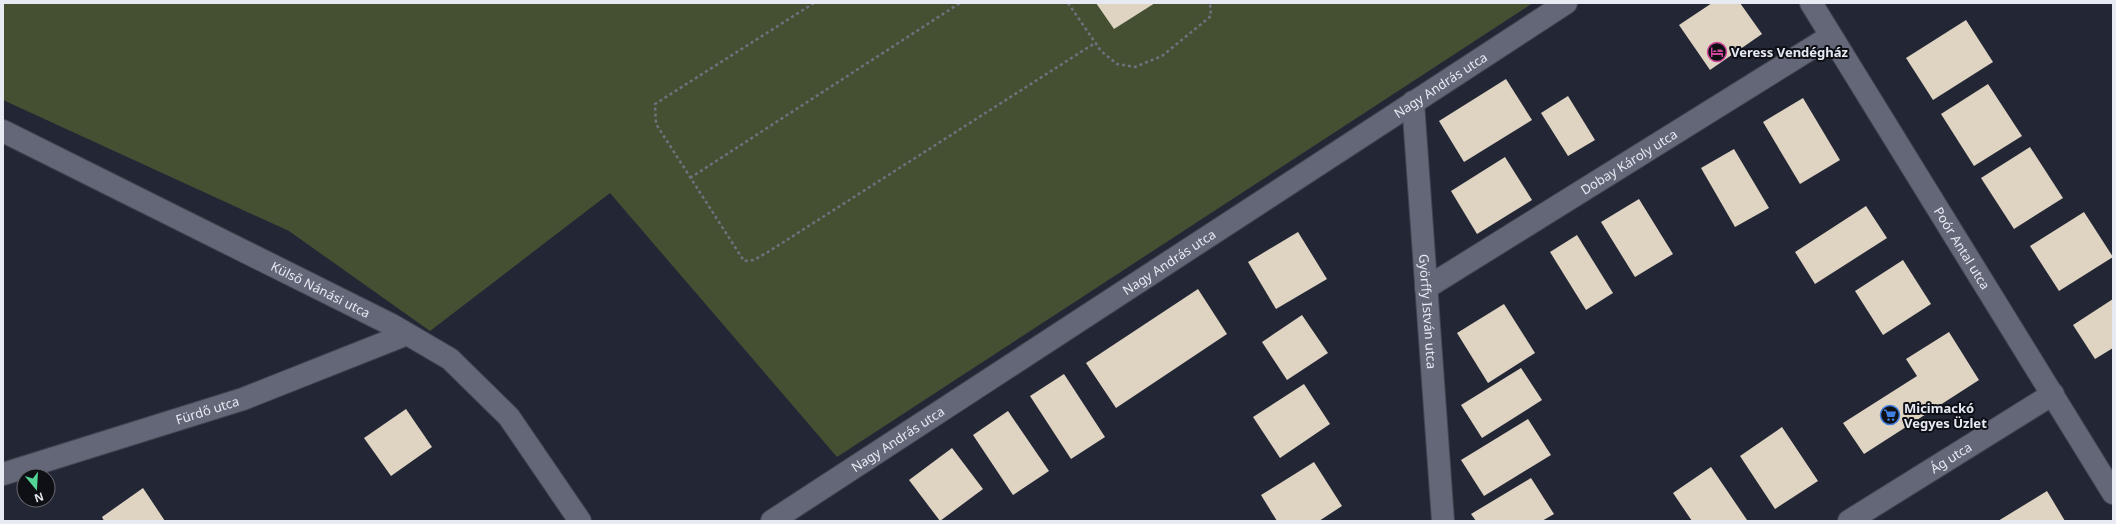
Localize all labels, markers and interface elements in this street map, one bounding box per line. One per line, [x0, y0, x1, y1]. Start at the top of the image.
hotel icon: Veress Vendégház [1706, 41, 1728, 63]
place label: Veress Vendégház [1731, 43, 1848, 61]
street label: Nagy András utca [1390, 48, 1490, 122]
street label: Dobay Károly utca [1577, 125, 1681, 199]
street label: Poór Antal utca [1930, 204, 1994, 293]
street label: Nagy András utca [1119, 225, 1219, 299]
street label: Györffy István utca [1415, 253, 1441, 370]
street label: Külső Nánási utca [268, 257, 373, 322]
street label: Fürdő utca [173, 392, 241, 429]
place label: Micimackó Vegyes Üzlet [1904, 399, 1987, 432]
street label: Nagy András utca [848, 402, 948, 476]
supermarket icon: Micimackó Vegyes Üzlet [1879, 404, 1901, 426]
street label: Ág utca [1927, 438, 1975, 477]
north arrow [16, 468, 56, 508]
text: N [33, 489, 46, 507]

